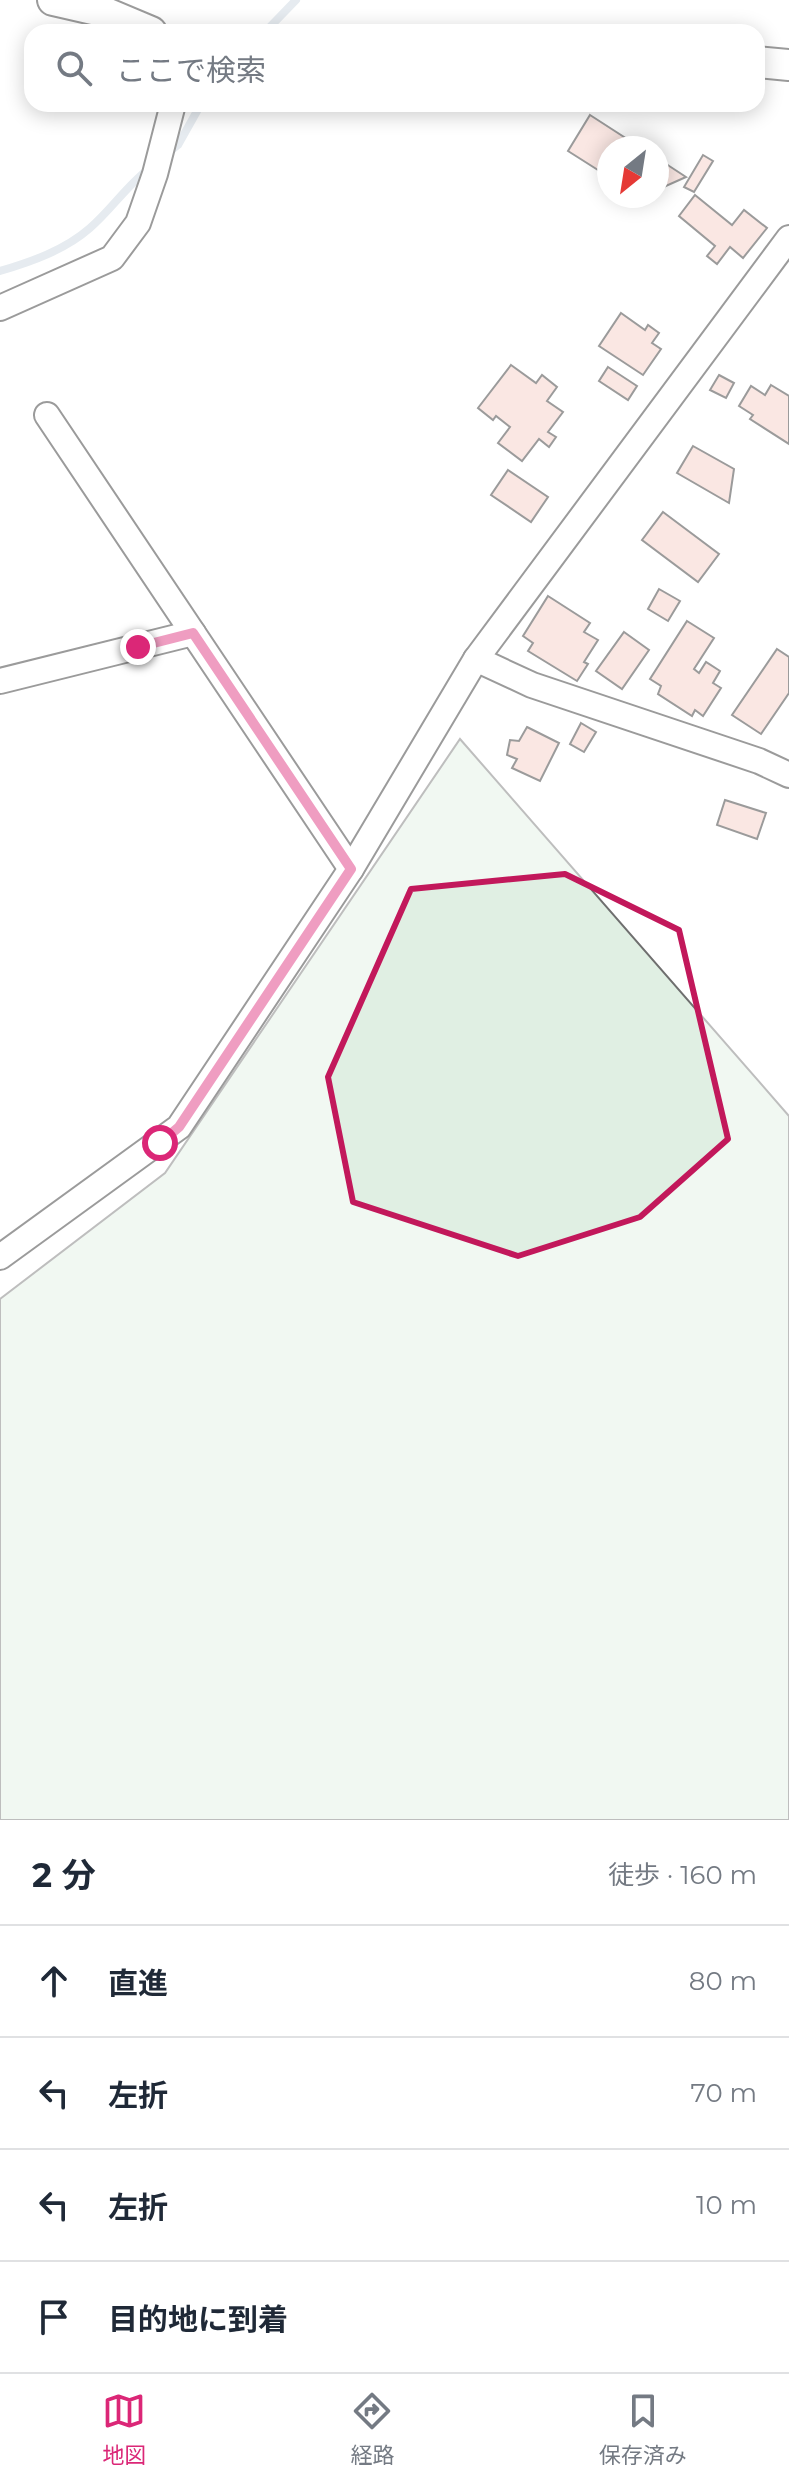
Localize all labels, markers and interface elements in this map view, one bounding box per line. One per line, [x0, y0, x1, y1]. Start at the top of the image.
search box [24, 24, 765, 112]
icon: search [52, 46, 96, 90]
text: ここで検索 [116, 52, 266, 89]
north arrow [597, 136, 669, 208]
route end [120, 629, 156, 665]
route start [142, 1125, 178, 1161]
text: 2 分 [32, 1854, 96, 1896]
text: 徒歩 · 160 m [608, 1859, 757, 1891]
icon: ahead [32, 1959, 76, 2003]
text: 直進 [108, 1965, 168, 2002]
text: 80 m [689, 1965, 757, 1997]
icon: left [32, 2071, 76, 2115]
text: 左折 [108, 2077, 168, 2114]
text: 70 m [691, 2077, 757, 2109]
icon: left [32, 2183, 76, 2227]
text: 左折 [108, 2189, 168, 2226]
text: 10 m [696, 2189, 757, 2221]
icon: arrive [32, 2295, 76, 2339]
text: 目的地に到着 [108, 2301, 288, 2338]
tab: 地図 [102, 2389, 146, 2469]
tab: 経路 [350, 2389, 395, 2469]
tab: 保存済み [599, 2389, 687, 2469]

